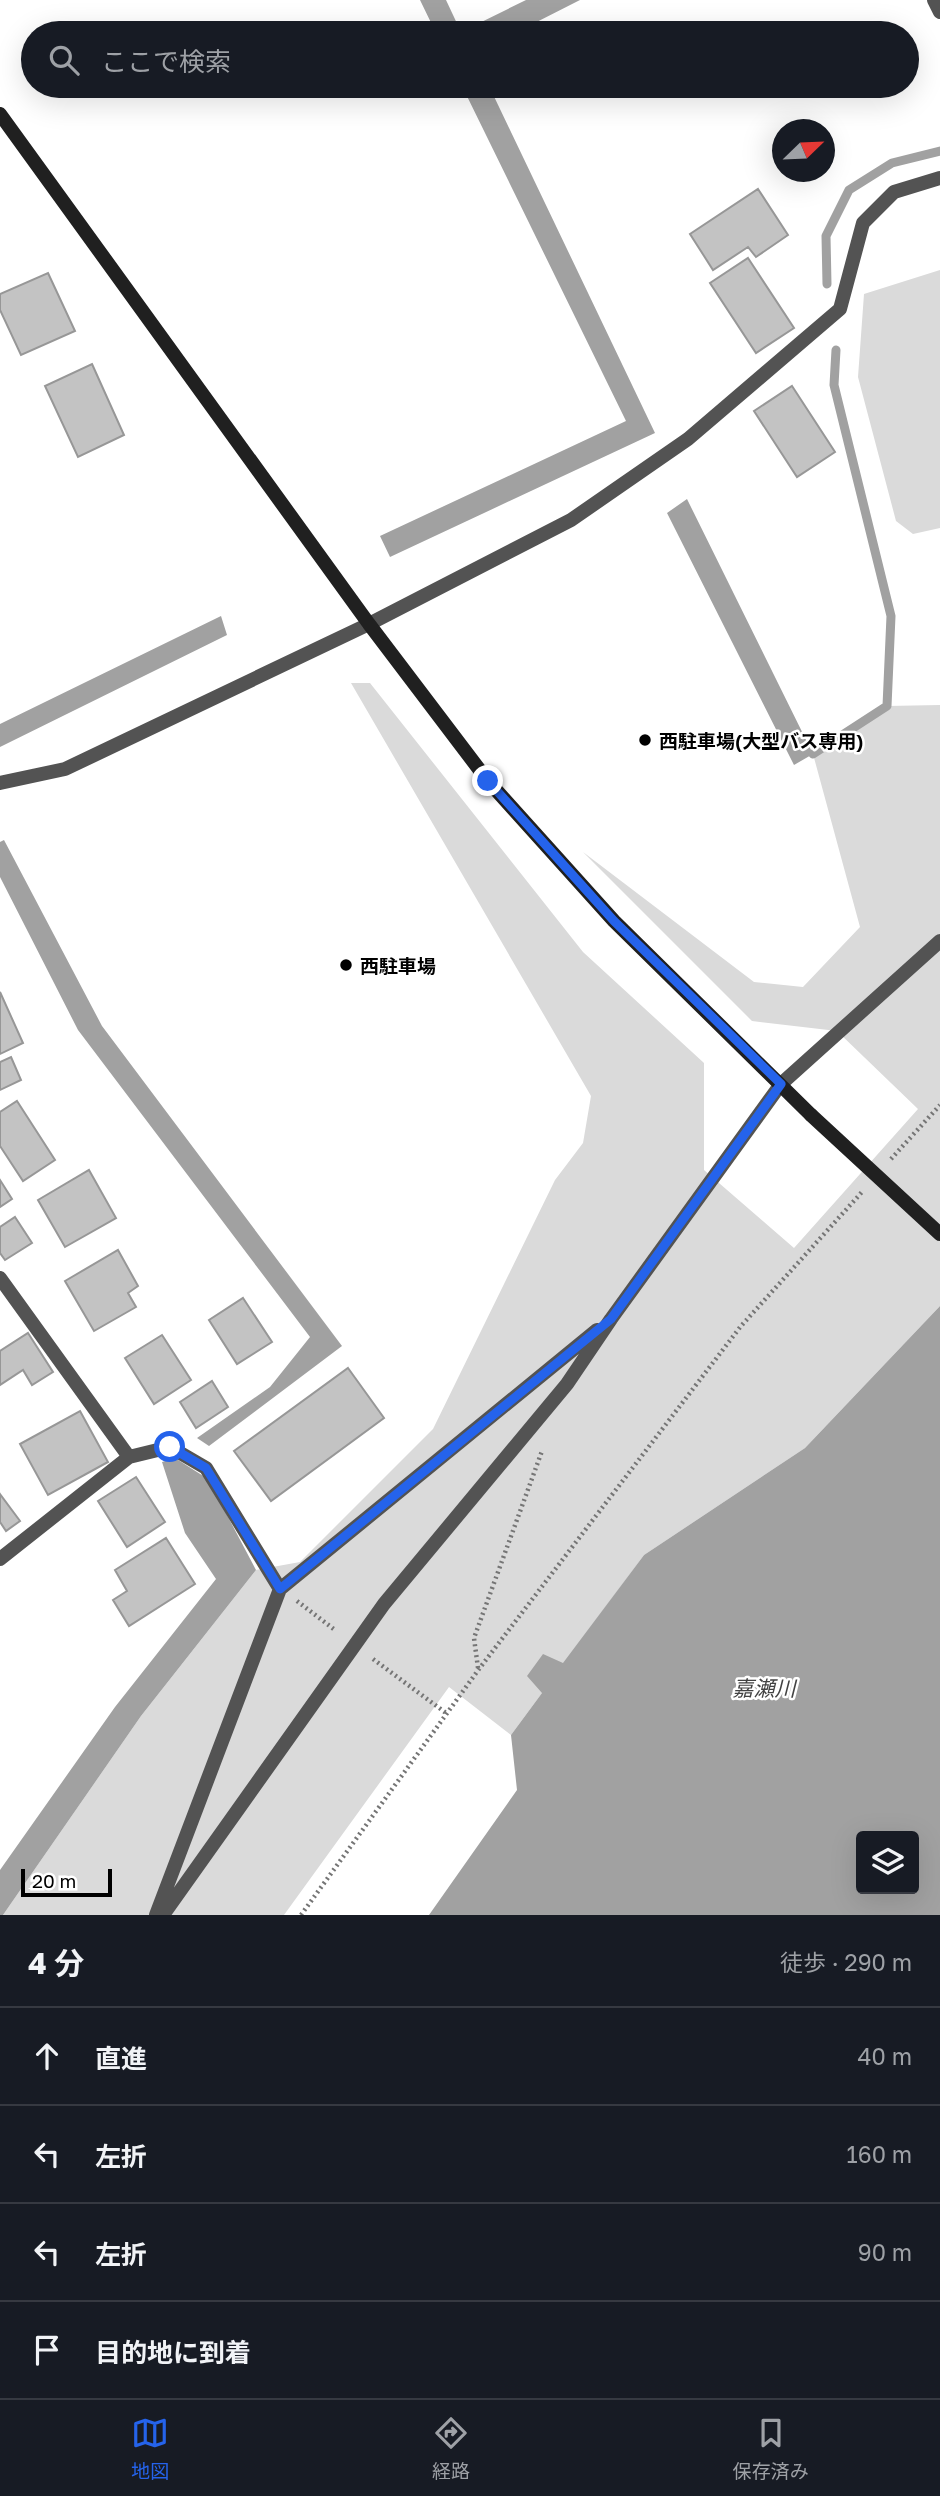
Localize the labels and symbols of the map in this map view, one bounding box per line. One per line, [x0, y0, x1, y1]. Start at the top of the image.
north arrow [772, 119, 835, 182]
place label: 西駐車場(大型バス専用) [659, 729, 863, 752]
marker: 西駐車場(大型バス専用) [637, 732, 653, 748]
route end [472, 765, 503, 796]
place label: 西駐車場 [360, 954, 436, 977]
marker: 西駐車場 [338, 957, 354, 973]
route start [154, 1431, 185, 1462]
water label: 嘉瀬川 [733, 1675, 797, 1701]
scale bar [21, 1866, 112, 1898]

